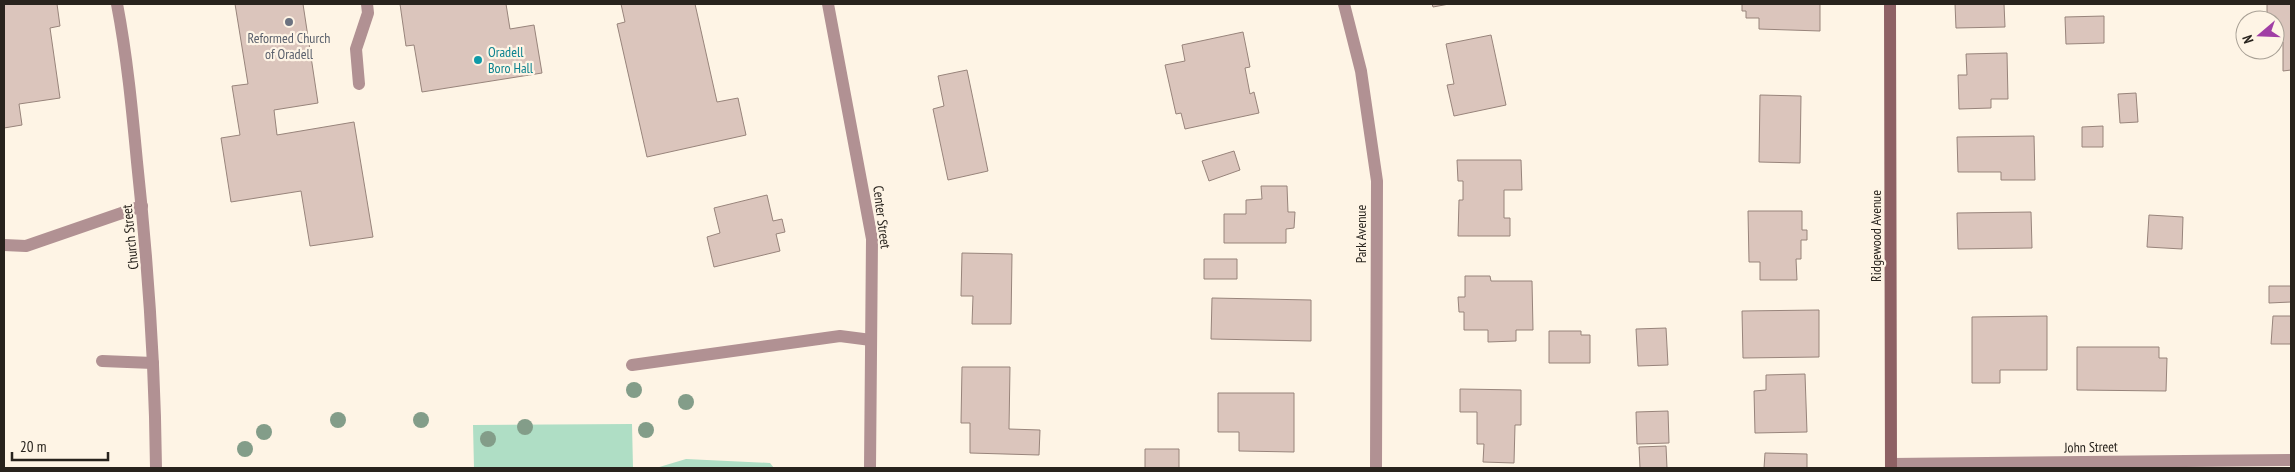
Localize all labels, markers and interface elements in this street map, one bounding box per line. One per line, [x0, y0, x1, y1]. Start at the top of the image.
north arrow [2235, 10, 2285, 60]
marker: Reformed Church of Oradell [283, 16, 295, 28]
place label: Reformed Church of Oradell [248, 29, 330, 63]
text: N [2238, 33, 2257, 46]
place label: Oradell Boro Hall [488, 43, 534, 77]
marker: Oradell Boro Hall [472, 54, 484, 66]
street label: Center Street [869, 185, 895, 250]
street label: Ridgewood Avenue [1867, 190, 1885, 282]
street label: Church Street [118, 203, 142, 271]
street label: Park Avenue [1352, 205, 1370, 263]
scale bar [12, 430, 109, 462]
text: 20 m [20, 437, 46, 456]
street label: John Street [2063, 438, 2118, 456]

